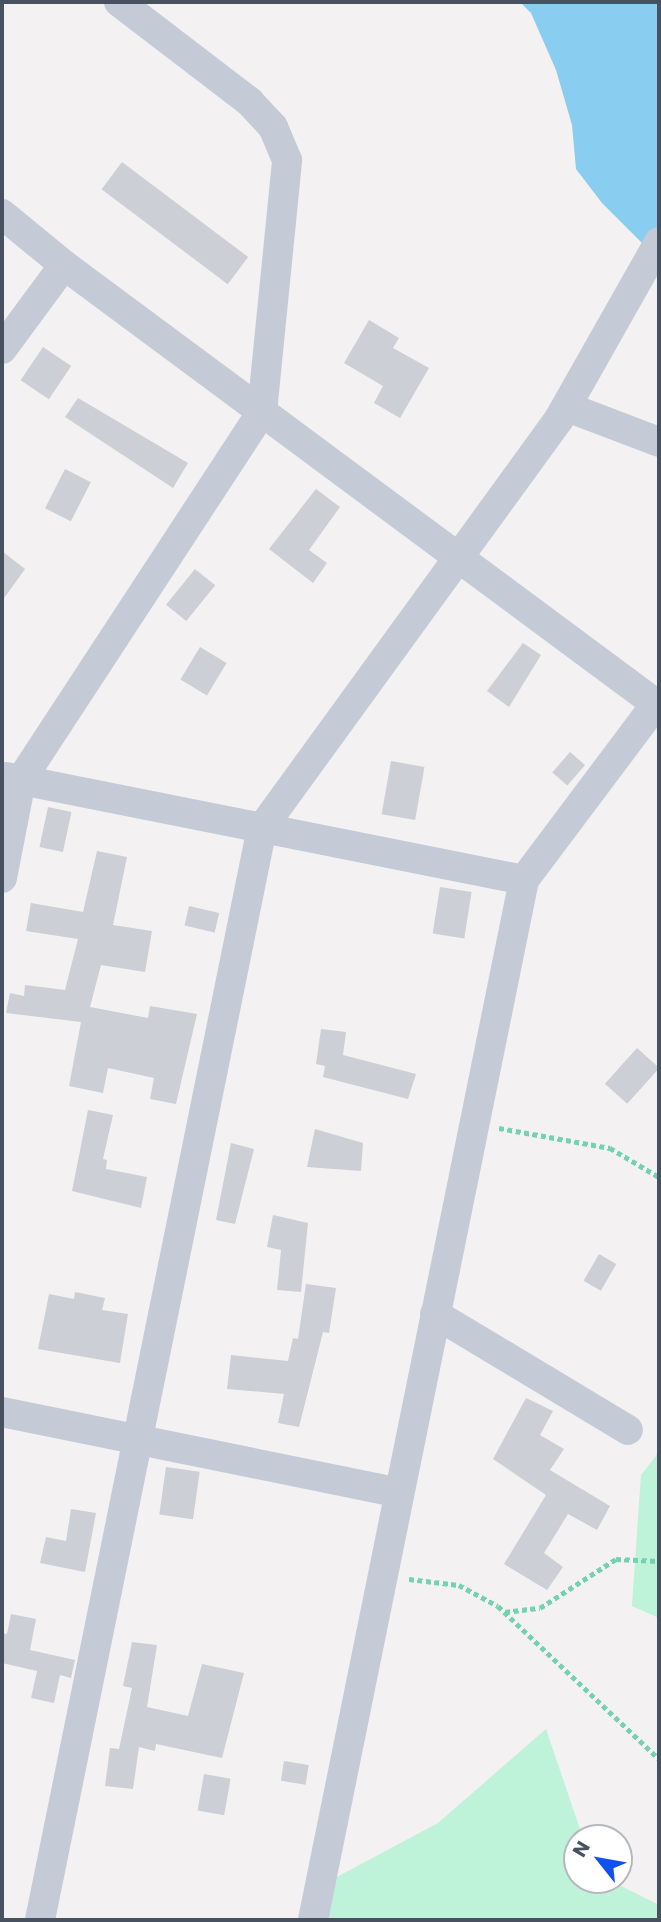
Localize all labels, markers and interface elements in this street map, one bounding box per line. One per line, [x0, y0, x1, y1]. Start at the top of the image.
north arrow [563, 1824, 633, 1894]
text: N [566, 1836, 597, 1862]

